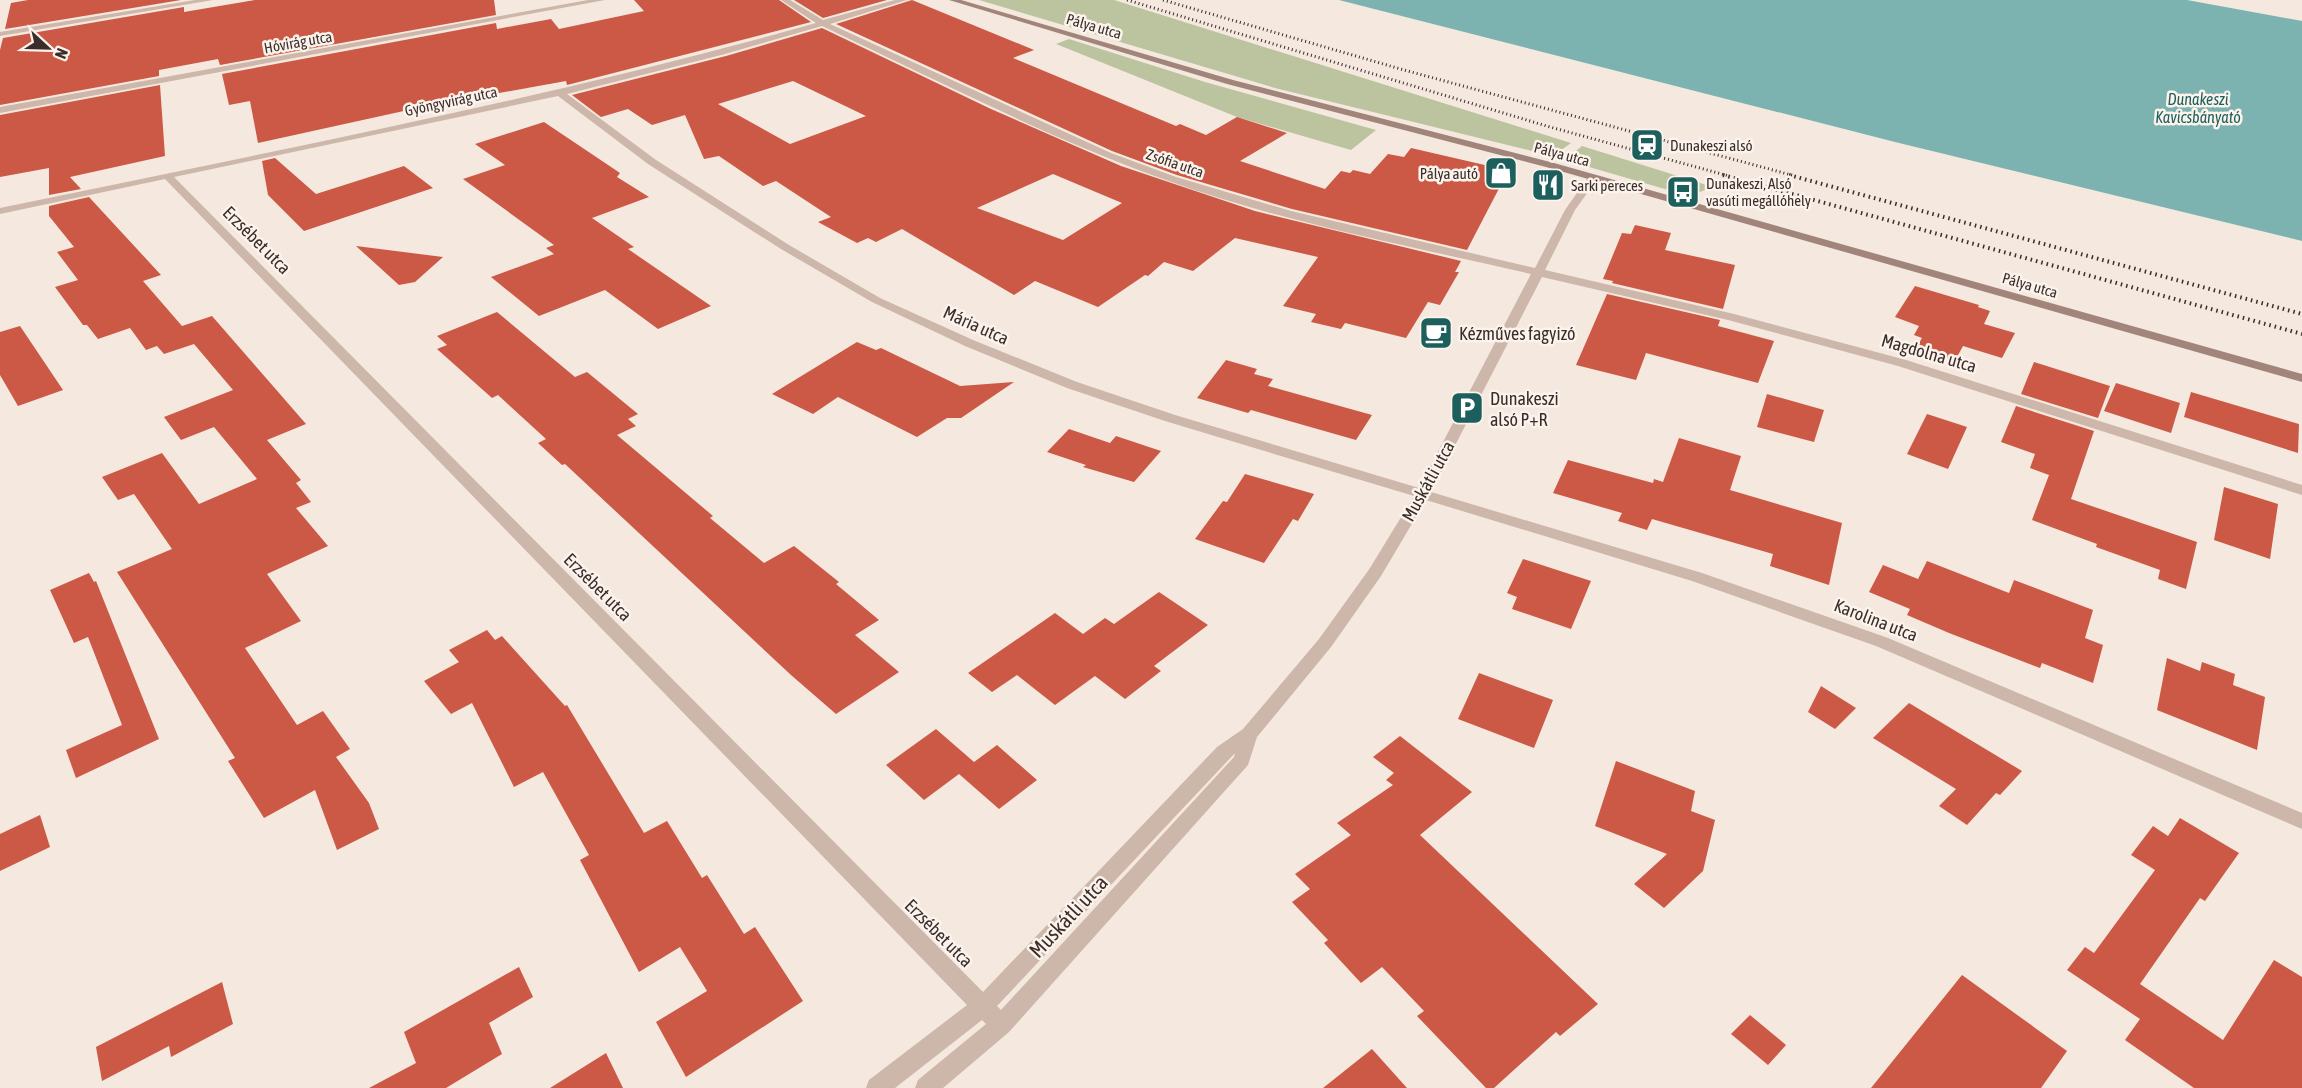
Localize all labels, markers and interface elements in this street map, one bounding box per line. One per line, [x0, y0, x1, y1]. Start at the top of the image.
street label: Pálya utca [1064, 10, 1124, 42]
north arrow [18, 18, 78, 78]
street label: Hóvirág utca [263, 28, 333, 56]
text: N [52, 46, 72, 61]
street label: Gyöngyvirág utca [403, 83, 499, 119]
water label: Dunakeszi Kavicsbányató [2155, 90, 2241, 127]
station icon: Dunakeszi alsó [1629, 127, 1665, 163]
place label: Dunakeszi alsó [1670, 137, 1753, 154]
street label: Pálya utca [1532, 138, 1592, 170]
street label: Zsófia utca [1144, 145, 1206, 181]
shop icon: Pálya autó [1483, 155, 1519, 191]
place label: Pálya autó [1420, 165, 1478, 182]
restaurant icon: Sarki pereces [1530, 167, 1566, 203]
bus stop icon: Dunakeszi, Alsó vasúti megállóhely [1665, 174, 1701, 210]
place label: Dunakeszi, Alsó vasúti megállóhely [1706, 175, 1811, 209]
place label: Sarki pereces [1571, 177, 1643, 194]
street label: Erzsébet utca [219, 202, 295, 278]
street label: Pálya utca [2000, 269, 2060, 301]
street label: Mária utca [940, 301, 1012, 349]
cafe icon: Kézműves fagyizó [1418, 315, 1454, 351]
place label: Kézműves fagyizó [1459, 323, 1575, 344]
street label: Magdolna utca [1879, 329, 1979, 377]
place label: Dunakeszi alsó P+R [1490, 388, 1559, 430]
parking icon: Dunakeszi alsó P+R [1449, 390, 1485, 426]
street label: Muskátli utca [1397, 437, 1459, 525]
street label: Erzsébet utca [560, 549, 636, 625]
street label: Karolina utca [1831, 594, 1921, 646]
street label: Muskátli utca [1024, 870, 1112, 962]
street label: Erzsébet utca [901, 895, 977, 971]

